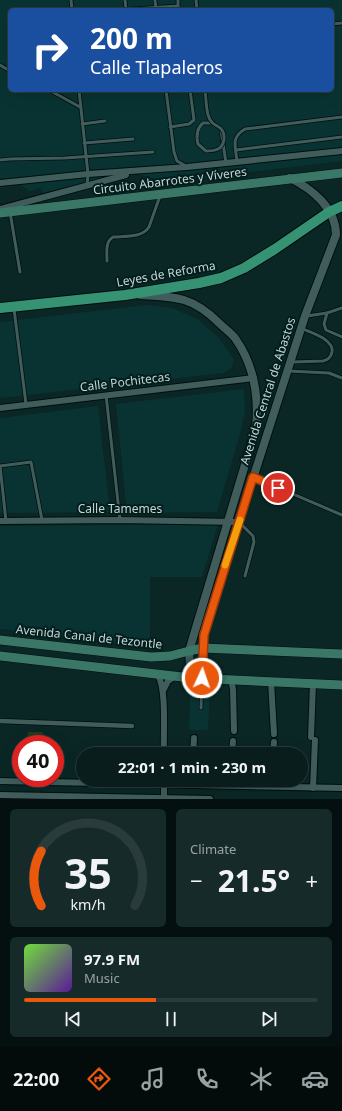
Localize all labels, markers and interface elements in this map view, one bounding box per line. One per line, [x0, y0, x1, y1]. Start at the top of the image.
text: 200 m [90, 19, 173, 57]
icon: right [24, 24, 76, 76]
text: Calle Tlapaleros [90, 55, 223, 79]
street label: Circuito Abarrotes y Víveres [92, 163, 248, 198]
street label: Leyes de Reforma [115, 256, 217, 291]
street label: Avenida Central de Abastos [236, 315, 300, 467]
street label: Calle Pochitecas [79, 368, 171, 395]
pin [261, 471, 295, 505]
icon: arrive [267, 477, 289, 499]
street label: Calle Tamemes [78, 500, 163, 517]
street label: Avenida Canal de Tezontle [15, 620, 163, 653]
position arrow [181, 657, 223, 699]
speed limit sign: 40 [12, 735, 64, 787]
text: 22:01 · 1 min · 230 m [118, 757, 266, 777]
text: Climate [190, 840, 236, 858]
text: 35 [64, 845, 112, 901]
text: 21.5° [218, 860, 290, 901]
text: − [190, 865, 203, 895]
text: + [305, 865, 318, 895]
text: km/h [70, 895, 106, 914]
text: 97.9 FM [84, 949, 140, 969]
text: Music [84, 969, 120, 987]
icon: previous [62, 1008, 84, 1030]
icon: pause [160, 1008, 182, 1030]
icon: next [258, 1008, 280, 1030]
icon: directions [85, 1065, 113, 1093]
icon: music [139, 1065, 167, 1093]
icon: phone [193, 1065, 221, 1093]
icon: climate [247, 1065, 275, 1093]
icon: car [301, 1065, 329, 1093]
text: 22:00 [13, 1067, 59, 1091]

